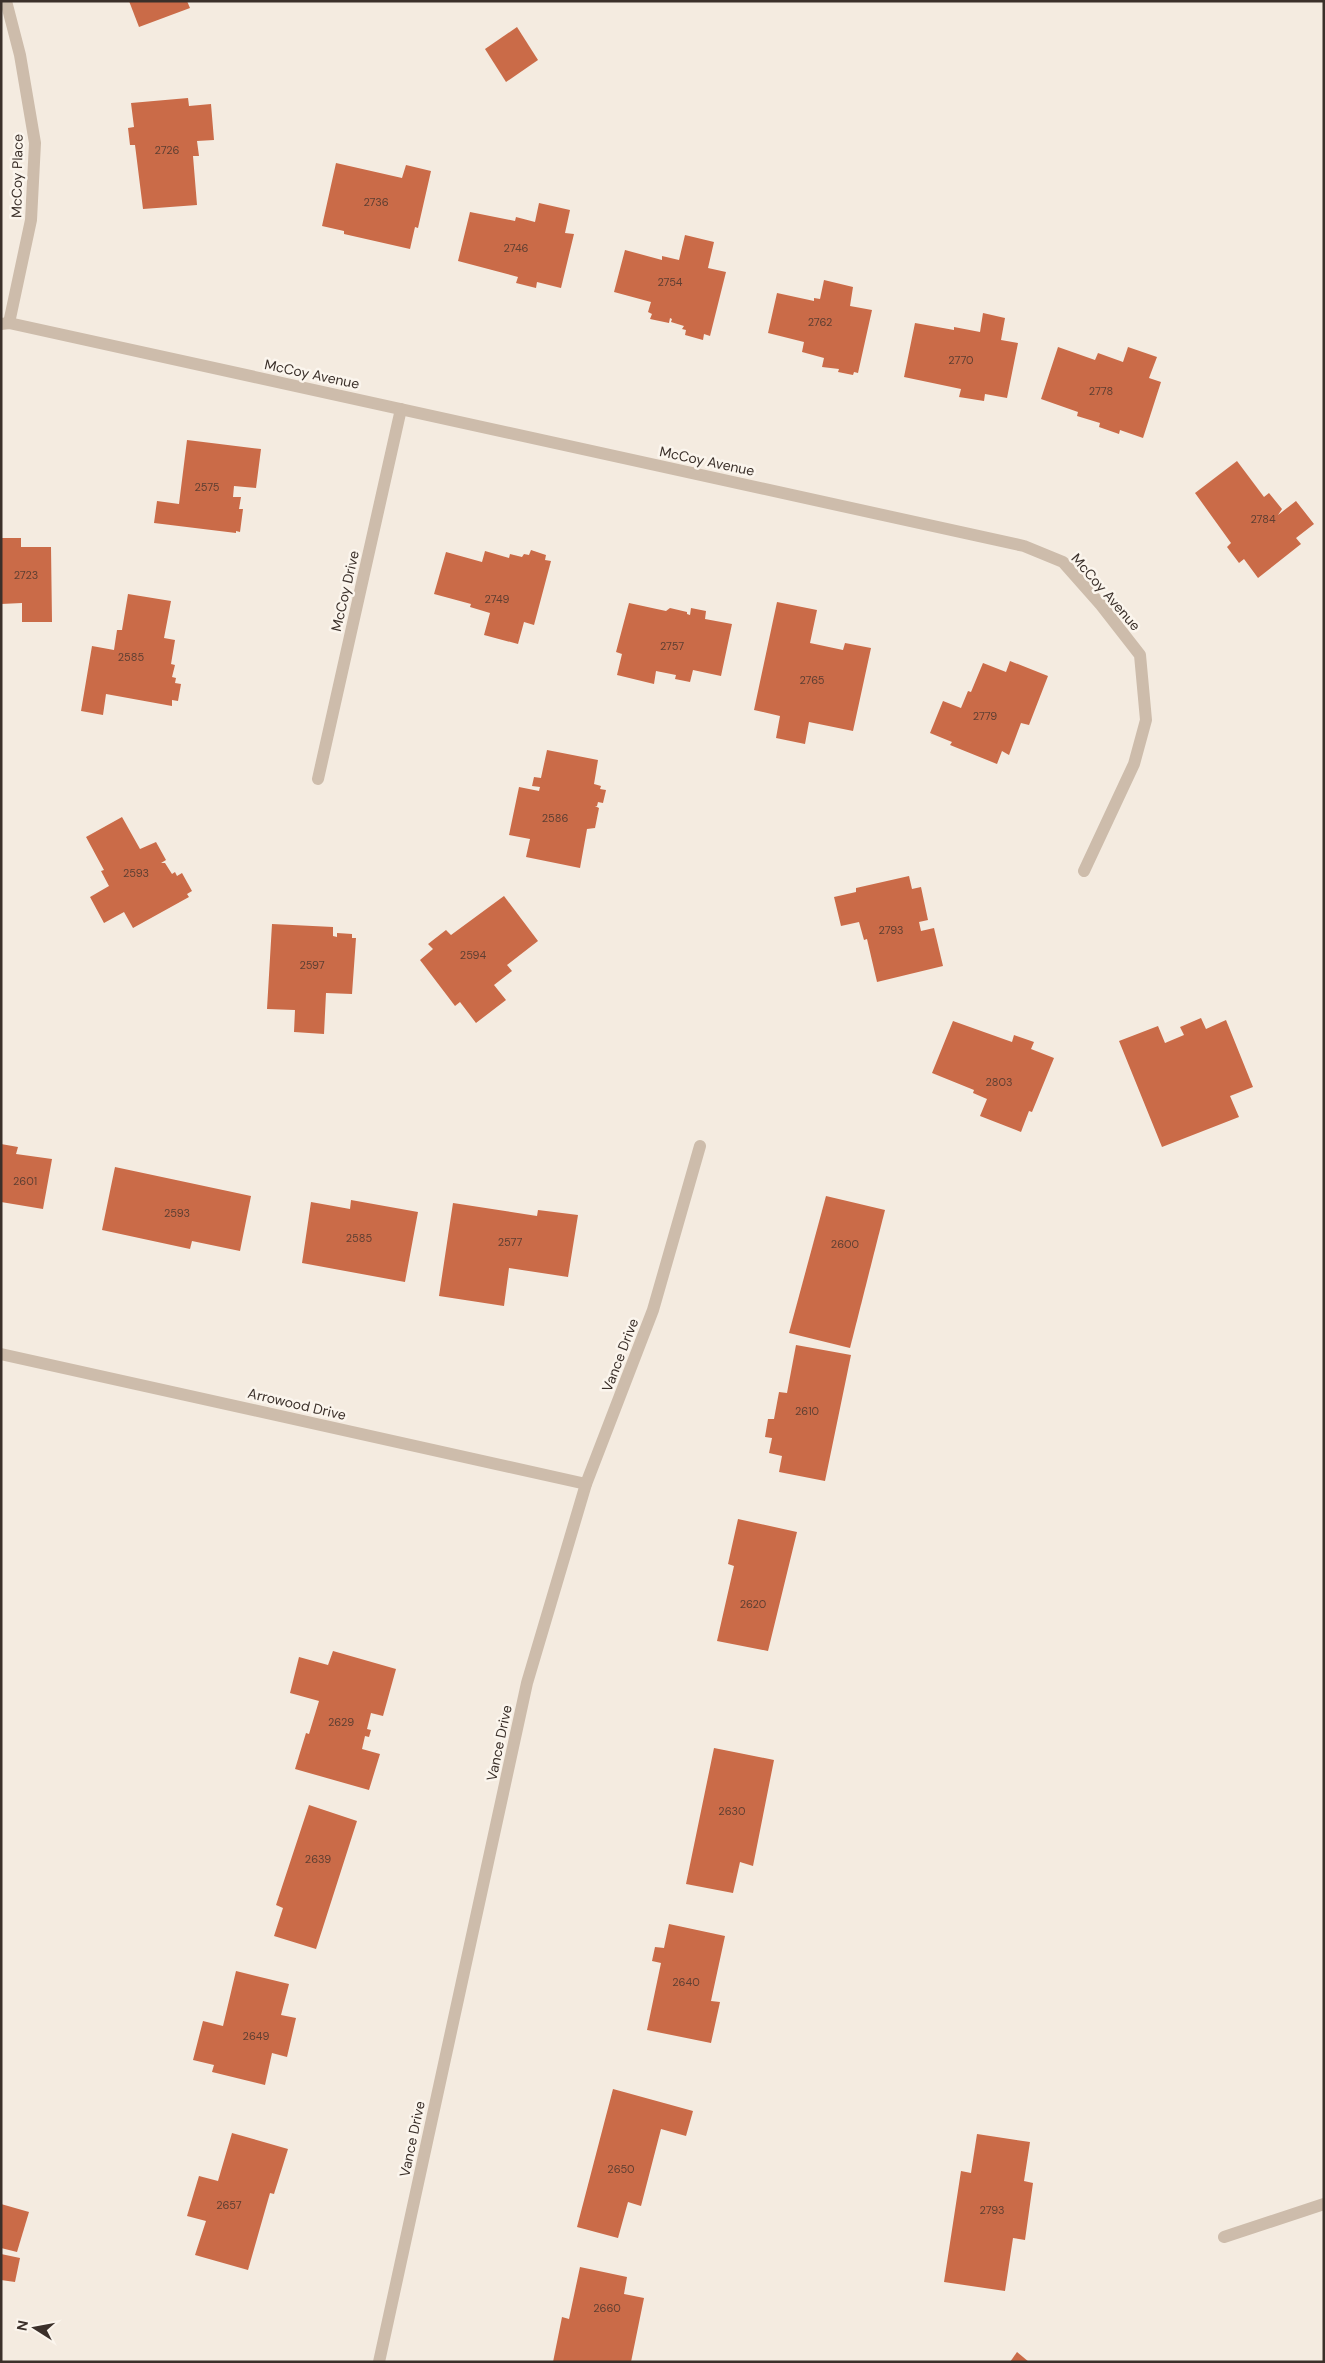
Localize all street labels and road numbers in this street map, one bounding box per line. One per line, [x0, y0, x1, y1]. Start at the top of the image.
street label: McCoy Place [7, 134, 27, 218]
street label: McCoy Avenue [263, 355, 361, 393]
street label: McCoy Avenue [658, 442, 756, 480]
street label: McCoy Drive [327, 549, 363, 633]
street label: McCoy Avenue [1068, 550, 1145, 634]
street label: Vance Drive [598, 1316, 642, 1394]
street label: Arrowood Drive [246, 1384, 348, 1424]
street label: Vance Drive [482, 1703, 516, 1783]
street label: Vance Drive [395, 2099, 429, 2179]

